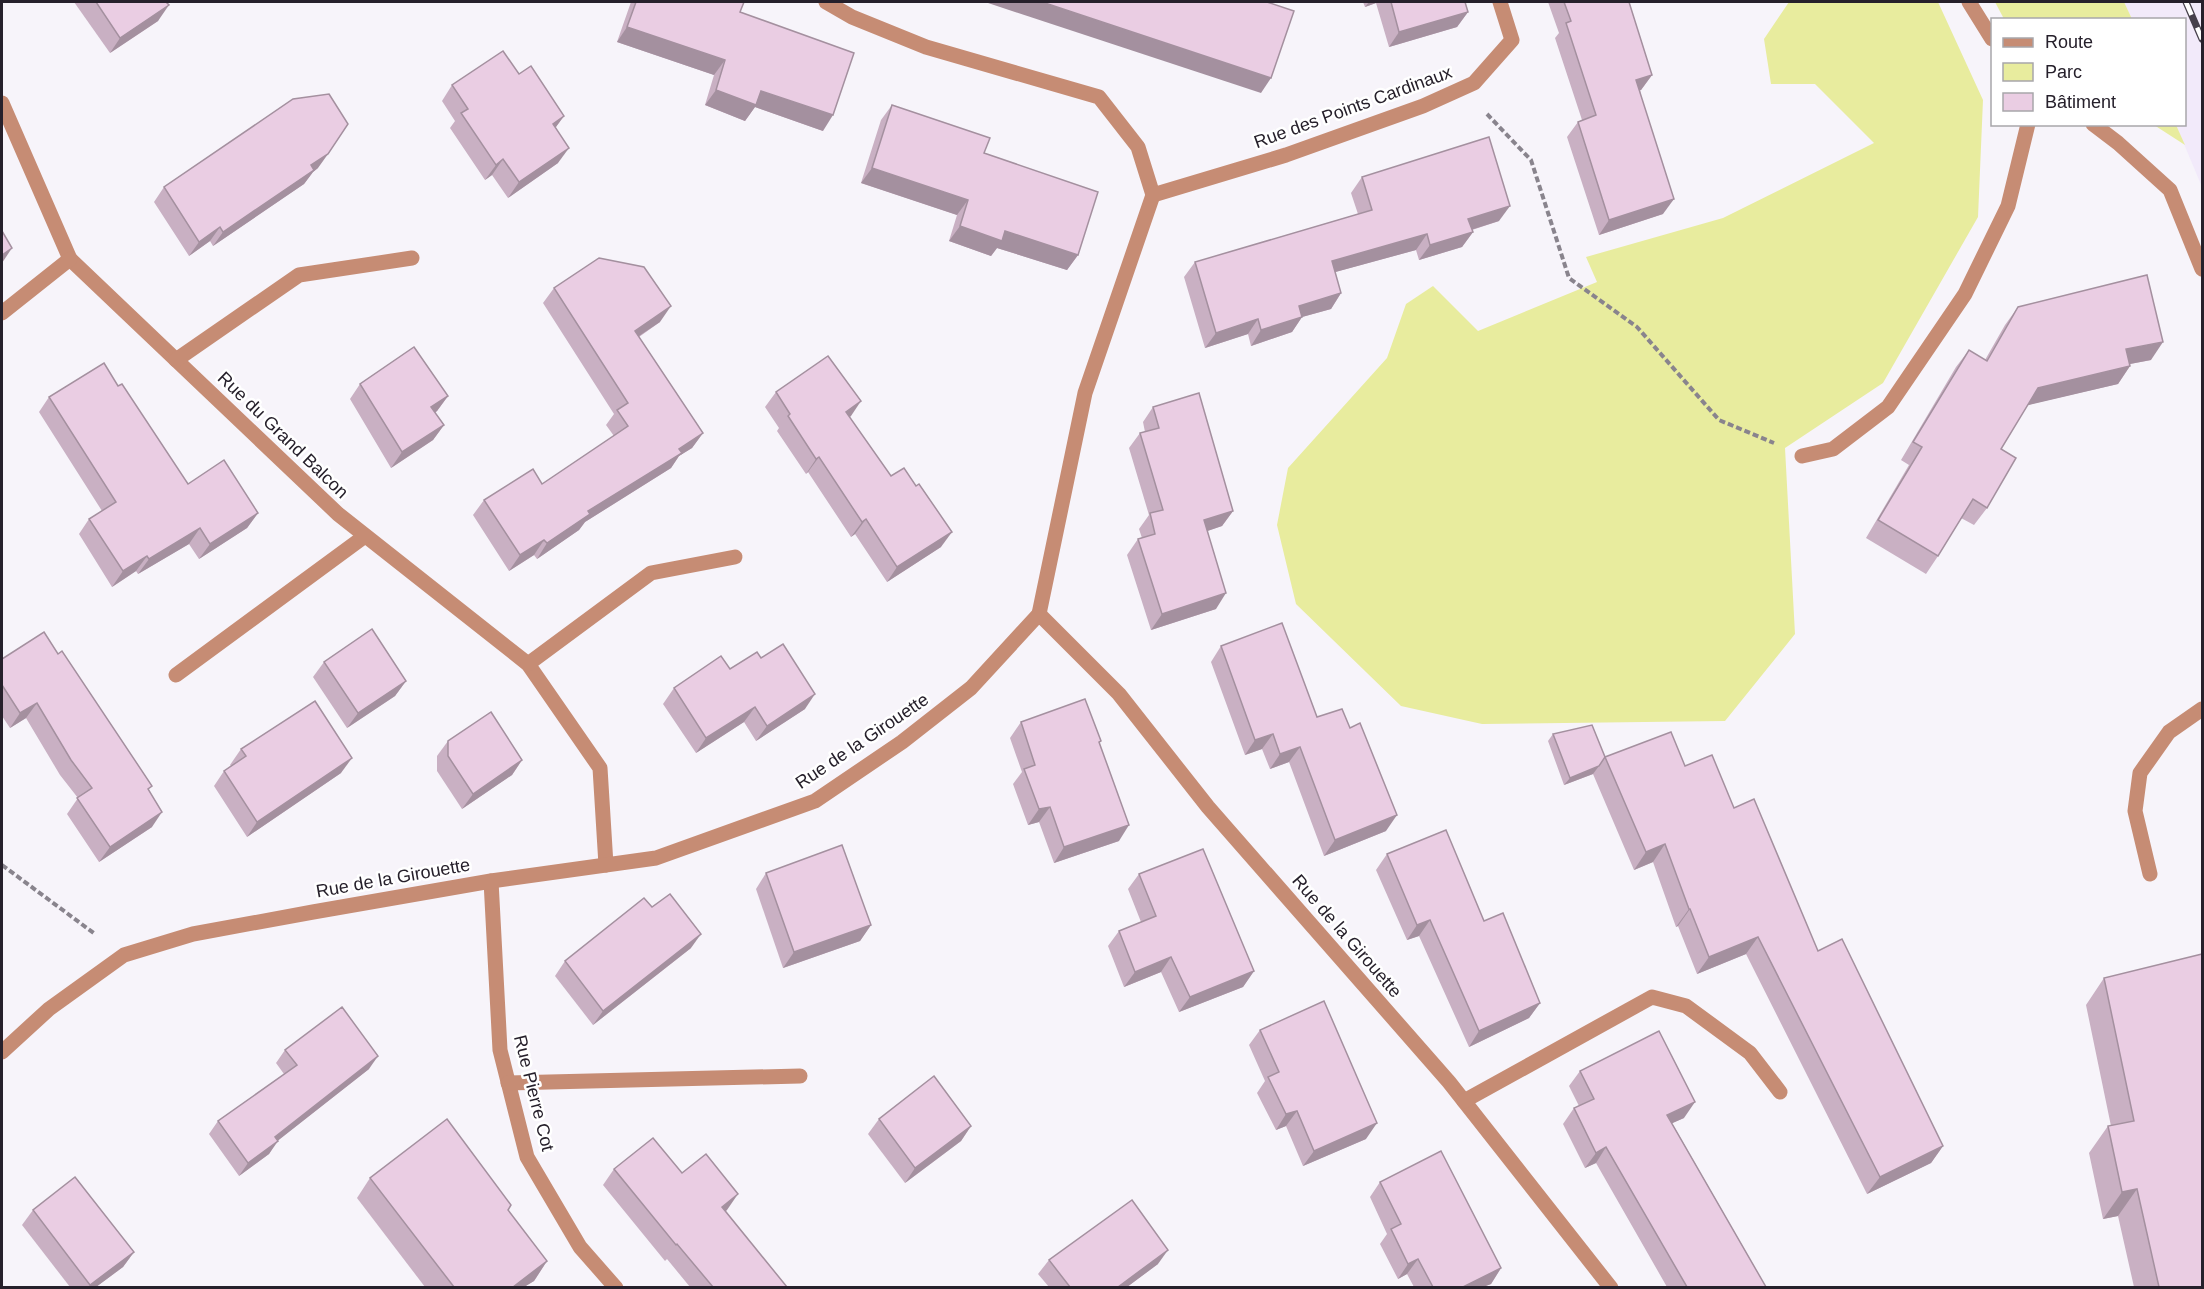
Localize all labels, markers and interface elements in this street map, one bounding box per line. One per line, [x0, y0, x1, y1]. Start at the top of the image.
legend [1991, 18, 2186, 126]
text: Route [2045, 32, 2093, 52]
street label: Rue des Points Cardinaux [1251, 62, 1455, 152]
text: Parc [2045, 62, 2082, 82]
text: Bâtiment [2045, 92, 2116, 112]
street label: Rue du Grand Balcon [214, 368, 352, 502]
street label: Rue de la Girouette [792, 689, 932, 793]
street label: Rue de la Girouette [314, 855, 472, 901]
street label: Rue de la Girouette [1288, 871, 1406, 1001]
street label: Rue Pierre Cot [510, 1033, 558, 1153]

